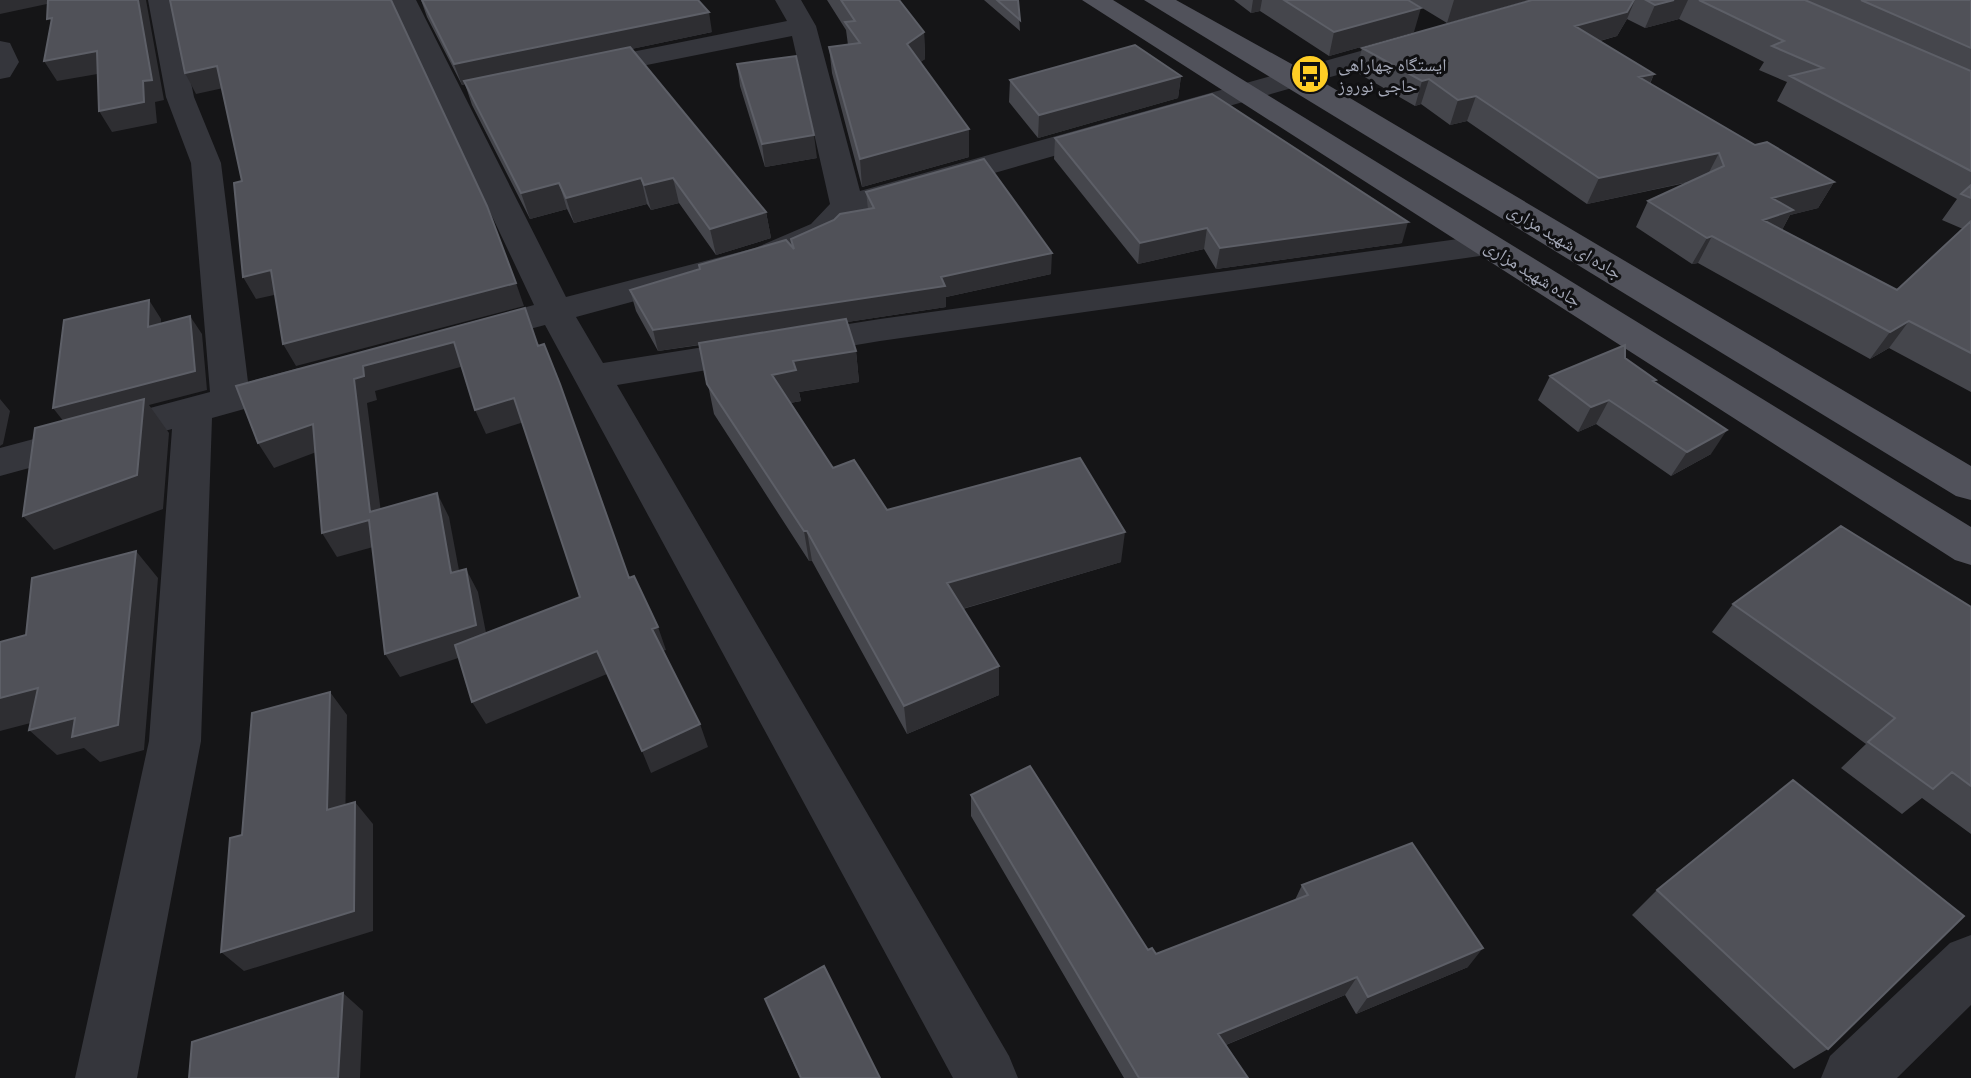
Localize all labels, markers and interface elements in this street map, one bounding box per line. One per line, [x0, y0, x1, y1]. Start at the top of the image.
bus stop icon: ایستگاه چهاراهی حاجی نوروز [1289, 53, 1331, 95]
place label: ایستگاه چهاراهی حاجی نوروز [1337, 53, 1446, 97]
street label: جاده ای شهید مزاری [1504, 198, 1626, 284]
street label: جاده شهید مزاری [1480, 234, 1586, 312]

